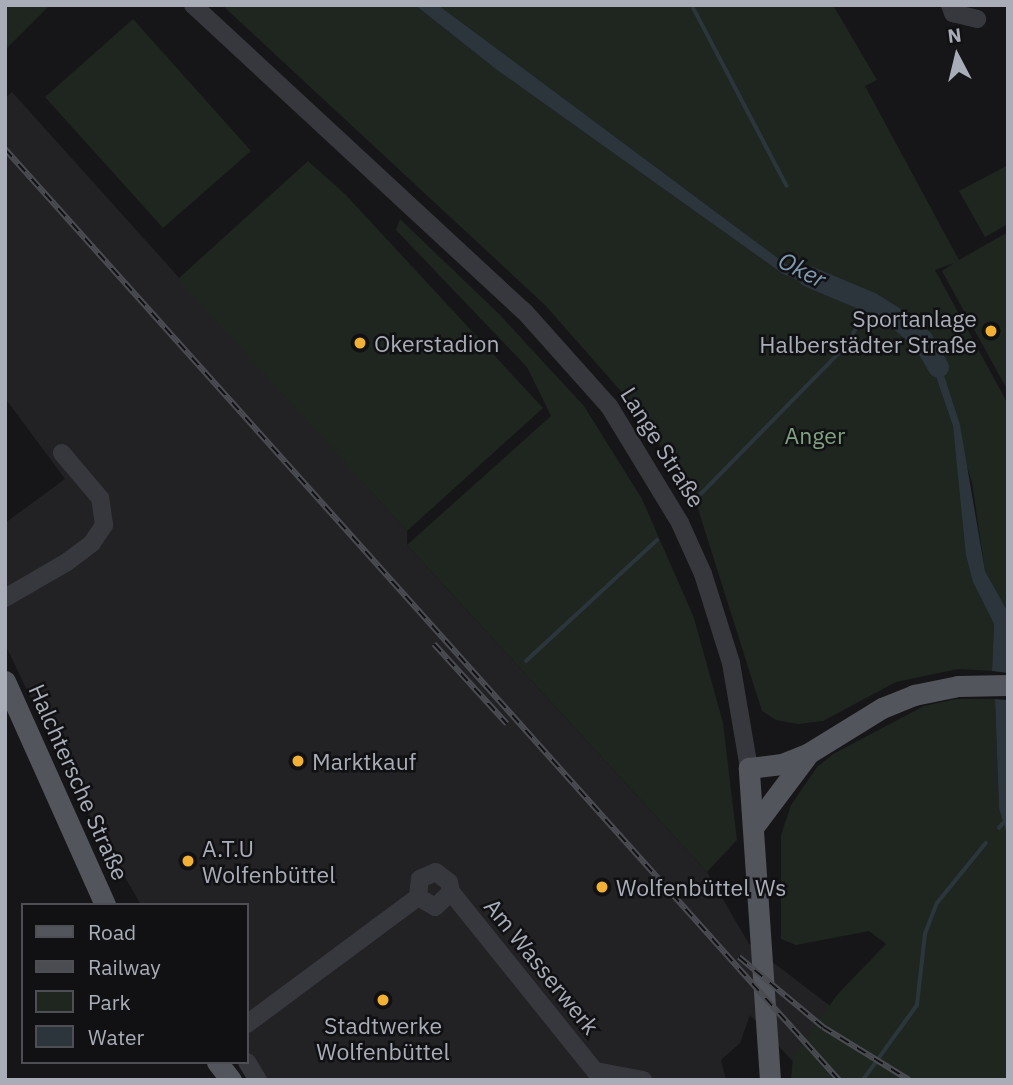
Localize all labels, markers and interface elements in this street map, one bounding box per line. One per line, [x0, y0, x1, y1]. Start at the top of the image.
north arrow [922, 21, 992, 91]
text: N [946, 22, 963, 48]
water label: Oker [774, 246, 830, 294]
place label: Sportanlage Halberstädter Straße [759, 304, 977, 358]
marker: Sportanlage Halberstädter Straße [983, 323, 999, 339]
place label: Okerstadion [374, 329, 500, 357]
marker: Okerstadion [352, 335, 368, 351]
street label: Lange Straße [615, 382, 711, 512]
park label: Anger [785, 421, 845, 449]
street label: Halchtersche Straße [23, 680, 135, 884]
place label: Marktkauf [312, 747, 416, 775]
marker: Marktkauf [290, 753, 306, 769]
place label: A.T.U Wolfenbüttel [202, 834, 335, 888]
marker: A.T.U Wolfenbüttel [180, 853, 196, 869]
place label: Wolfenbüttel Ws [616, 873, 786, 901]
marker: Wolfenbüttel Ws [594, 879, 610, 895]
street label: Am Wasserwerk [479, 892, 605, 1040]
legend [21, 903, 248, 1064]
text: Road [88, 918, 136, 946]
text: Railway [88, 953, 161, 981]
text: Park [88, 988, 131, 1016]
marker: Stadtwerke Wolfenbüttel [375, 992, 391, 1008]
place label: Stadtwerke Wolfenbüttel [316, 1011, 450, 1065]
text: Water [88, 1023, 144, 1051]

